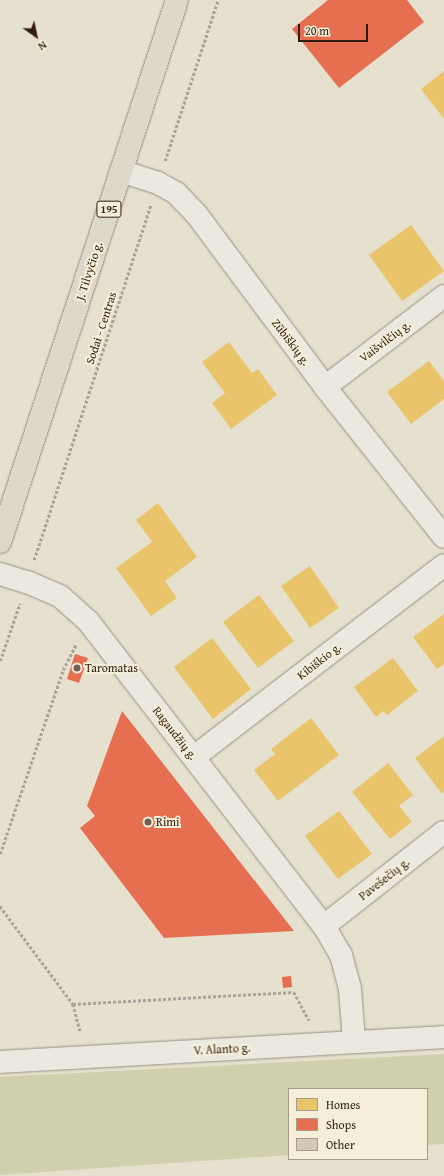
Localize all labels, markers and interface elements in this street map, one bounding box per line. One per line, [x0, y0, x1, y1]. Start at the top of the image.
north arrow [16, 16, 56, 56]
scale bar [300, 16, 370, 42]
text: 20 m [305, 22, 329, 39]
text: N [35, 37, 50, 55]
road number: 195 [96, 200, 122, 218]
street label: J. Tilvyčio g. [73, 240, 105, 302]
street label: Sodai - Centras [83, 290, 119, 366]
street label: Zūbiškių g. [269, 316, 313, 368]
street label: Vaišvilčių g. [357, 317, 413, 365]
street label: Kibiškio g. [294, 639, 344, 683]
place label: Taromatas [85, 661, 138, 675]
marker: Taromatas [72, 663, 82, 673]
street label: Ragaudžių g. [150, 703, 200, 763]
place label: Rimi [156, 815, 179, 829]
marker: Rimi [143, 817, 153, 827]
street label: Pavešečių g. [356, 855, 412, 903]
street label: V. Alanto g. [193, 1040, 251, 1058]
legend [288, 1088, 428, 1160]
text: Homes [326, 1096, 360, 1113]
text: Shops [326, 1116, 356, 1133]
text: Other [326, 1136, 355, 1153]

